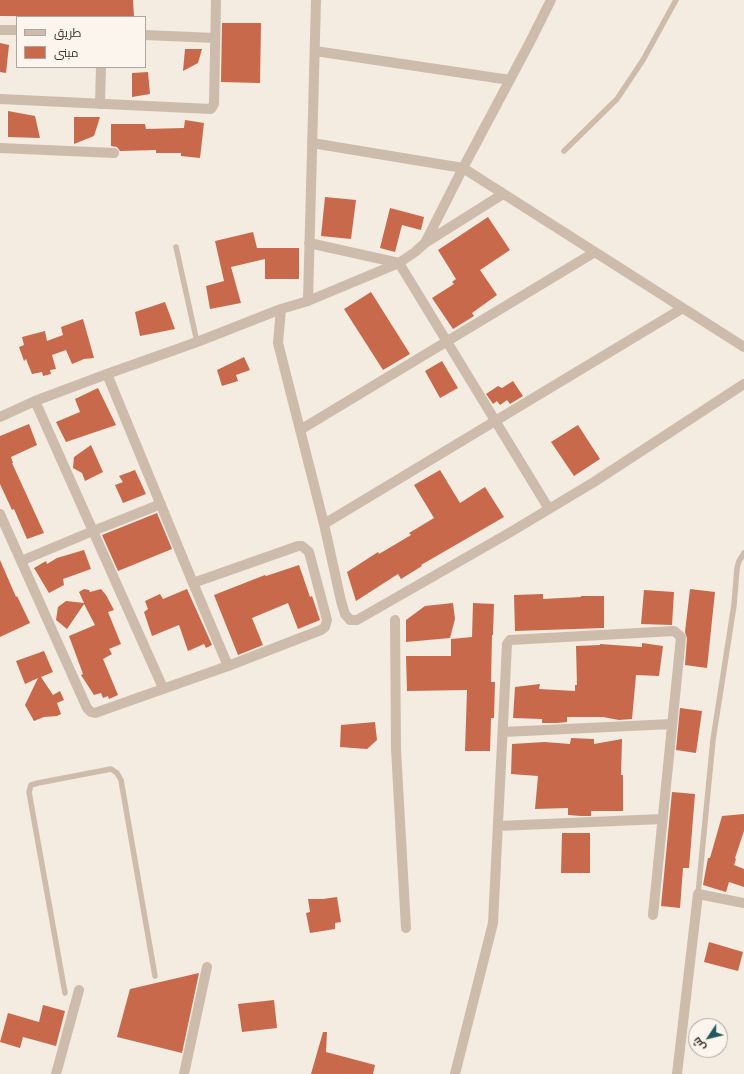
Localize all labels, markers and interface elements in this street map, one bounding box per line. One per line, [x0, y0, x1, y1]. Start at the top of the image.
legend [16, 16, 146, 68]
text: طريق [54, 26, 81, 40]
text: مبنى [54, 46, 79, 60]
north arrow [688, 1018, 728, 1058]
text: ش [690, 1035, 708, 1054]

